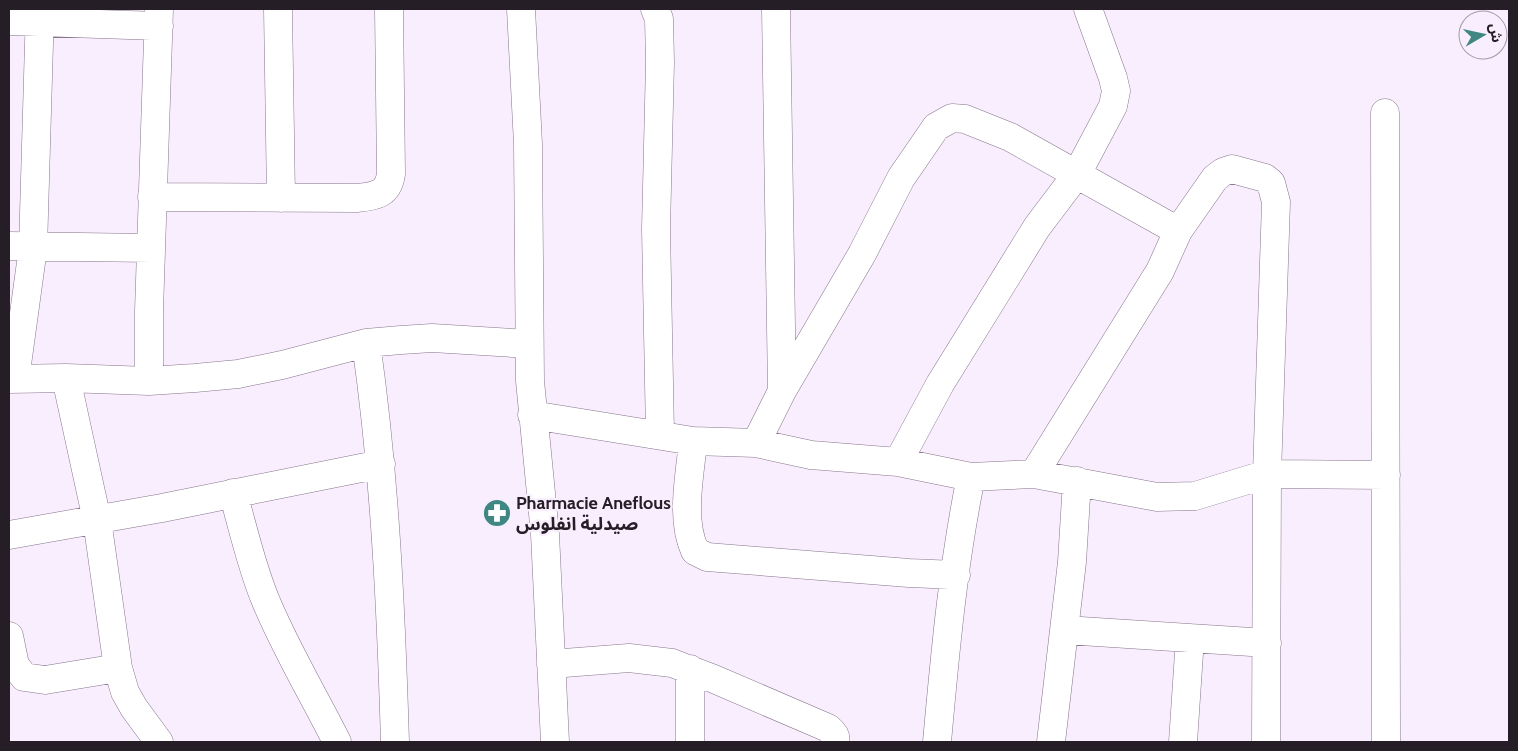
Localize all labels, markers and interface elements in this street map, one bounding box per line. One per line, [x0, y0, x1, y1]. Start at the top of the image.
north arrow [1458, 10, 1508, 60]
text: ش [1485, 22, 1506, 44]
place label: Pharmacie Aneflous صيدلية انفلوس [516, 492, 671, 535]
pharmacy icon: Pharmacie Aneflous صيدلية انفلوس [482, 498, 512, 528]

